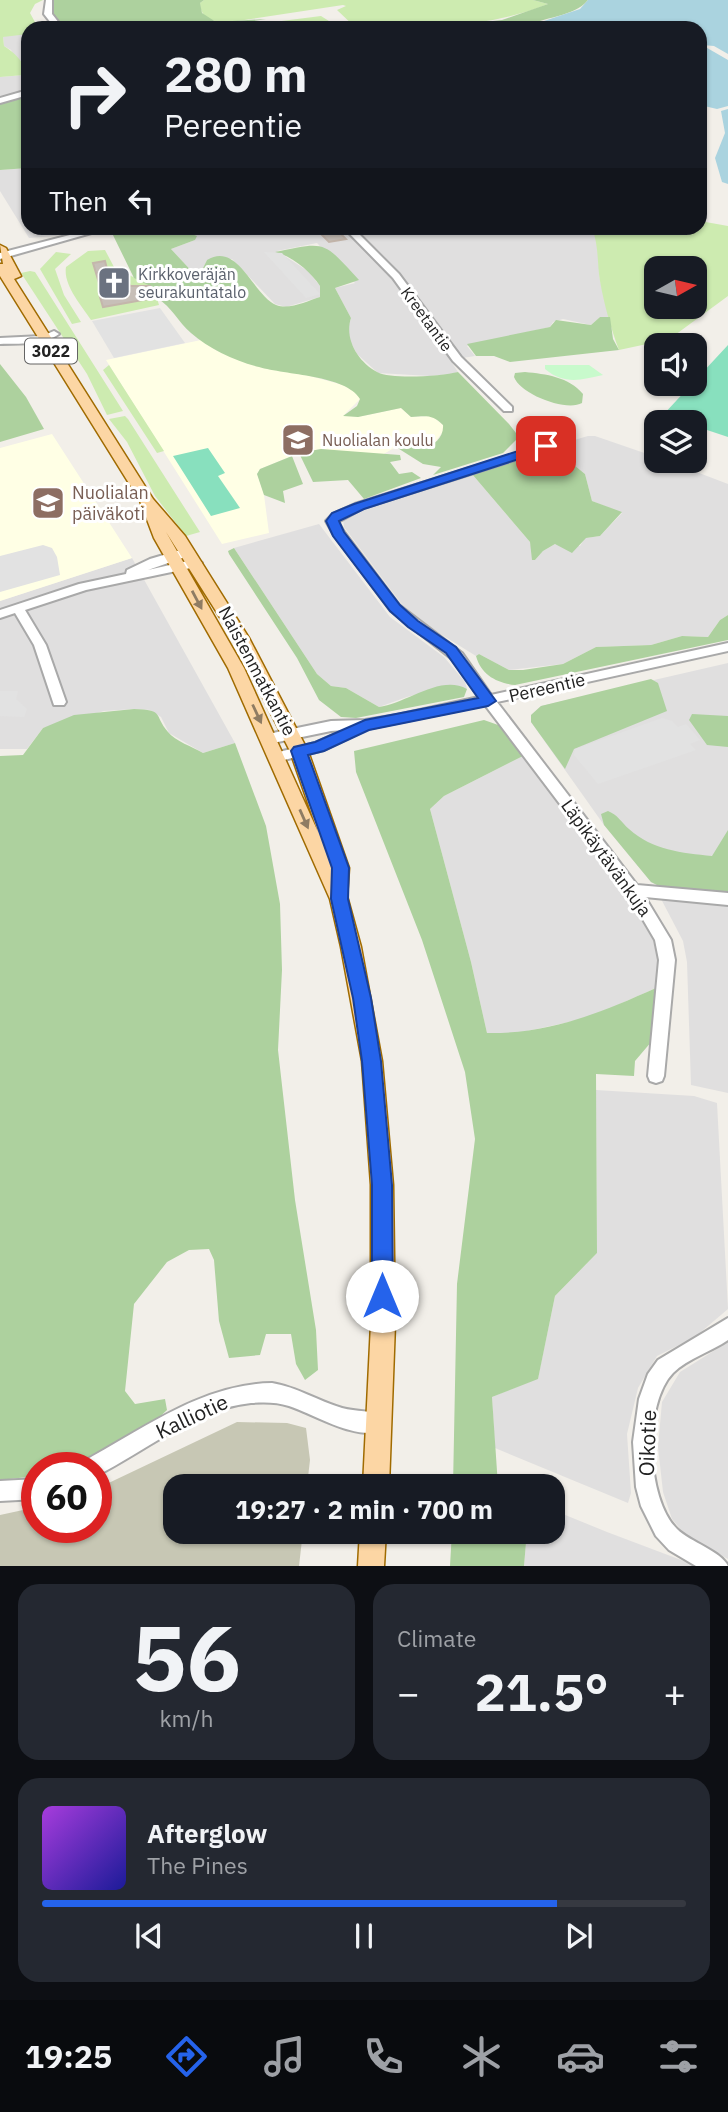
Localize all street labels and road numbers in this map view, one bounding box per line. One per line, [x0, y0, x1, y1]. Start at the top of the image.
street label: Kreetantie [397, 283, 457, 355]
road number: 3022 [25, 338, 77, 364]
street label: Naistenmatkantie [214, 602, 301, 740]
street label: Pereentie [506, 668, 587, 707]
street label: Läpikäytävänkuja [556, 795, 657, 921]
street label: Kalliotie [151, 1387, 232, 1445]
street label: Oikotie [632, 1409, 662, 1477]

